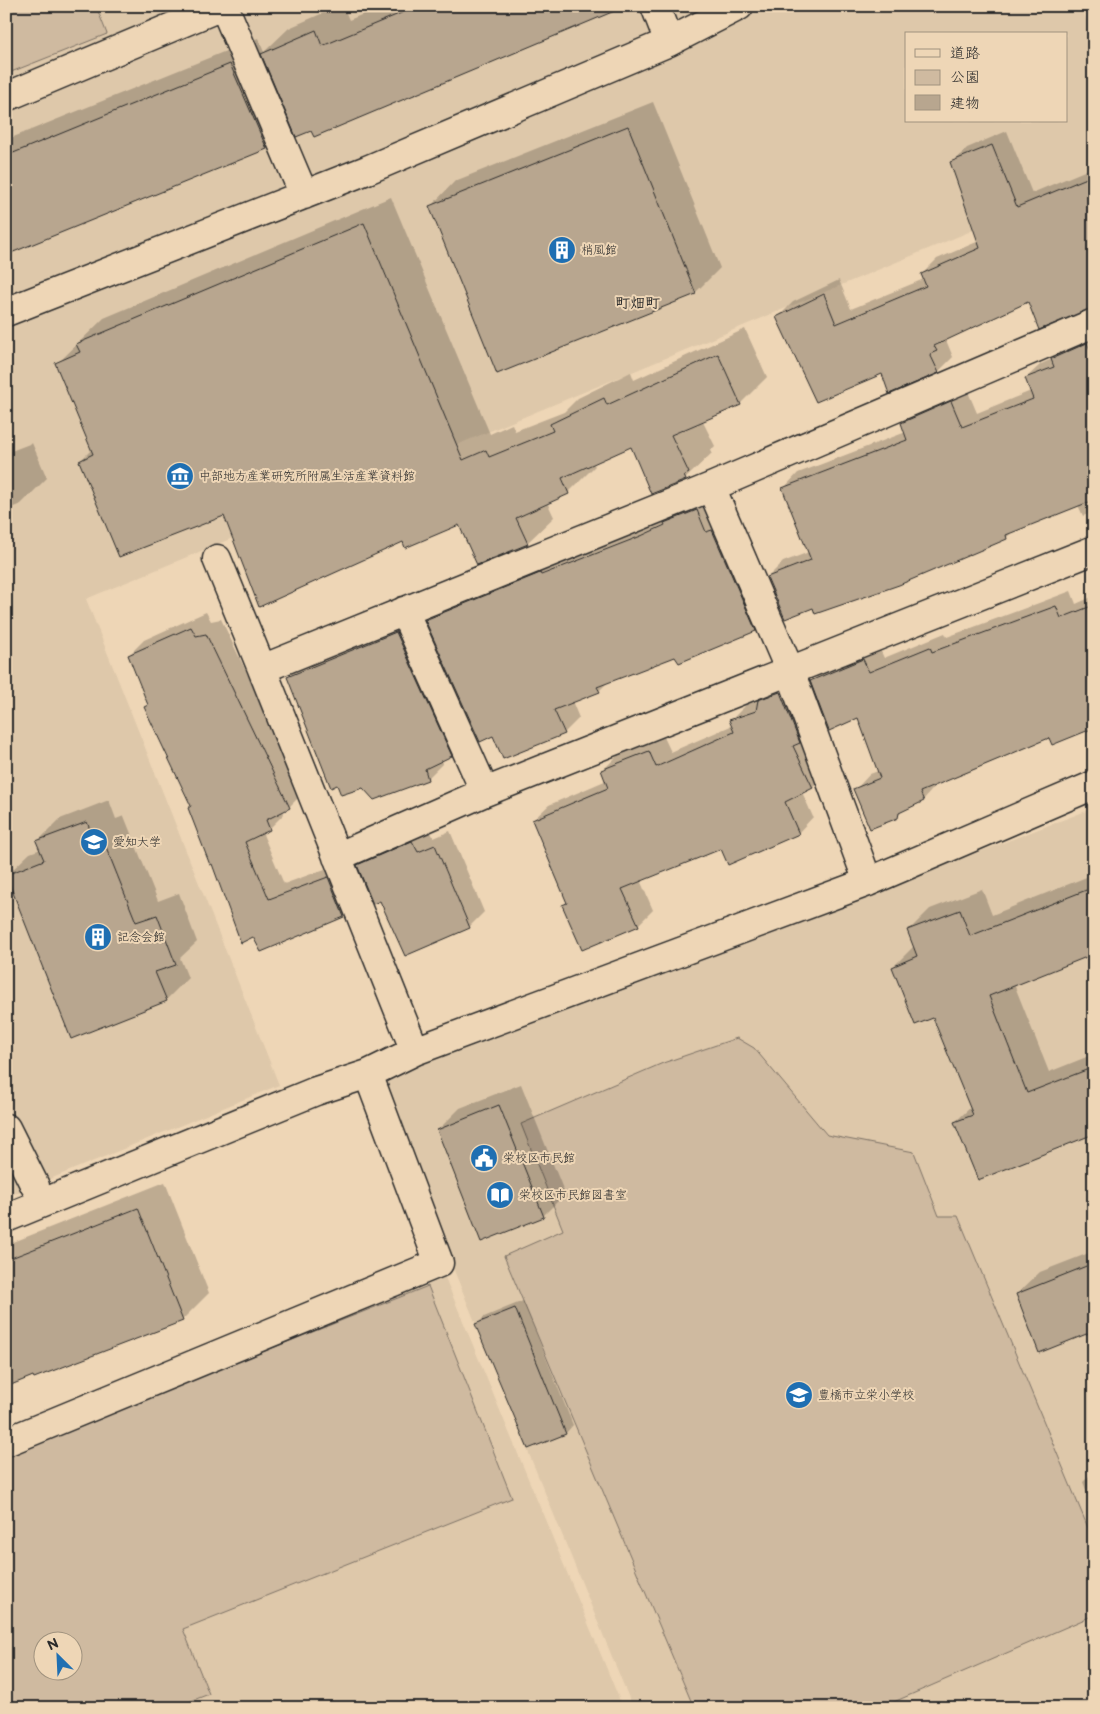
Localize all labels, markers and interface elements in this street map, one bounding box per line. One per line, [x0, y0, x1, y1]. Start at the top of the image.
legend [905, 32, 1068, 122]
text: 道路 [950, 44, 980, 63]
text: 公園 [950, 68, 980, 87]
text: 建物 [950, 94, 980, 113]
building icon: 梢風館 [547, 235, 577, 265]
place label: 梢風館 [581, 243, 617, 258]
district label: 町畑町 [615, 294, 661, 313]
museum icon: 中部地方産業研究所附属生活産業資料館 [165, 461, 195, 491]
place label: 中部地方産業研究所附属生活産業資料館 [199, 469, 415, 484]
school or university icon: 愛知大学 [79, 827, 109, 857]
place label: 愛知大学 [113, 835, 161, 850]
building icon: 記念会館 [83, 922, 113, 952]
place label: 記念会館 [117, 930, 165, 945]
public building icon: 栄校区市民館 [469, 1143, 499, 1173]
place label: 栄校区市民館 [503, 1151, 575, 1166]
library icon: 栄校区市民館図書室 [485, 1180, 515, 1210]
place label: 栄校区市民館図書室 [519, 1188, 627, 1203]
school or university icon: 豊橋市立栄小学校 [784, 1380, 814, 1410]
place label: 豊橋市立栄小学校 [818, 1388, 914, 1403]
north arrow [32, 1632, 82, 1682]
text: N [45, 1635, 61, 1654]

